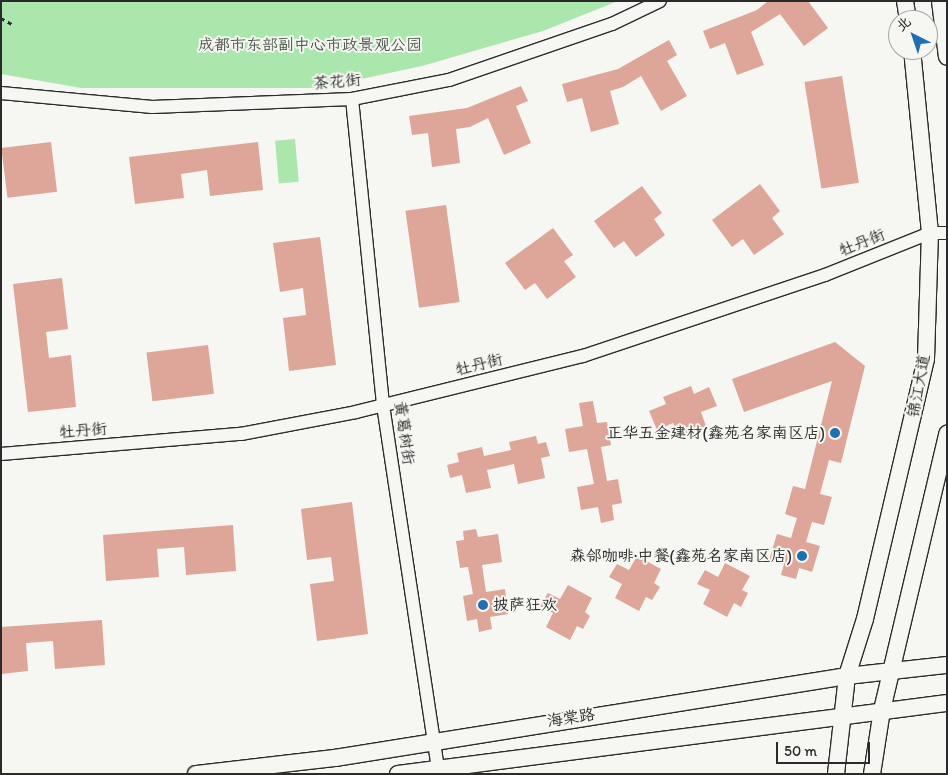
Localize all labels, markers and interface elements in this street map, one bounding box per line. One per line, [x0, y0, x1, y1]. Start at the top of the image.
north arrow [888, 10, 938, 60]
text: 北 [893, 13, 914, 35]
park label: 成都市东部副中心市政景观公园 [198, 35, 422, 55]
street label: 茶花街 [312, 70, 362, 94]
street label: 牡丹街 [836, 225, 888, 261]
street label: 牡丹街 [453, 350, 505, 380]
street label: 锦江大道 [904, 353, 934, 419]
street label: 黄葛树街 [390, 400, 418, 466]
street label: 牡丹街 [58, 419, 108, 443]
place label: 正华五金建材(鑫苑名家南区店) [607, 423, 825, 443]
marker: 正华五金建材(鑫苑名家南区店) [829, 427, 841, 439]
place label: 森邻咖啡·中餐(鑫苑名家南区店) [570, 546, 792, 566]
marker: 森邻咖啡·中餐(鑫苑名家南区店) [796, 550, 808, 562]
place label: 披萨狂欢 [493, 595, 557, 615]
marker: 披萨狂欢 [477, 599, 489, 611]
street label: 海棠路 [546, 705, 596, 731]
scale bar [778, 732, 872, 764]
text: 50 m [784, 742, 817, 760]

